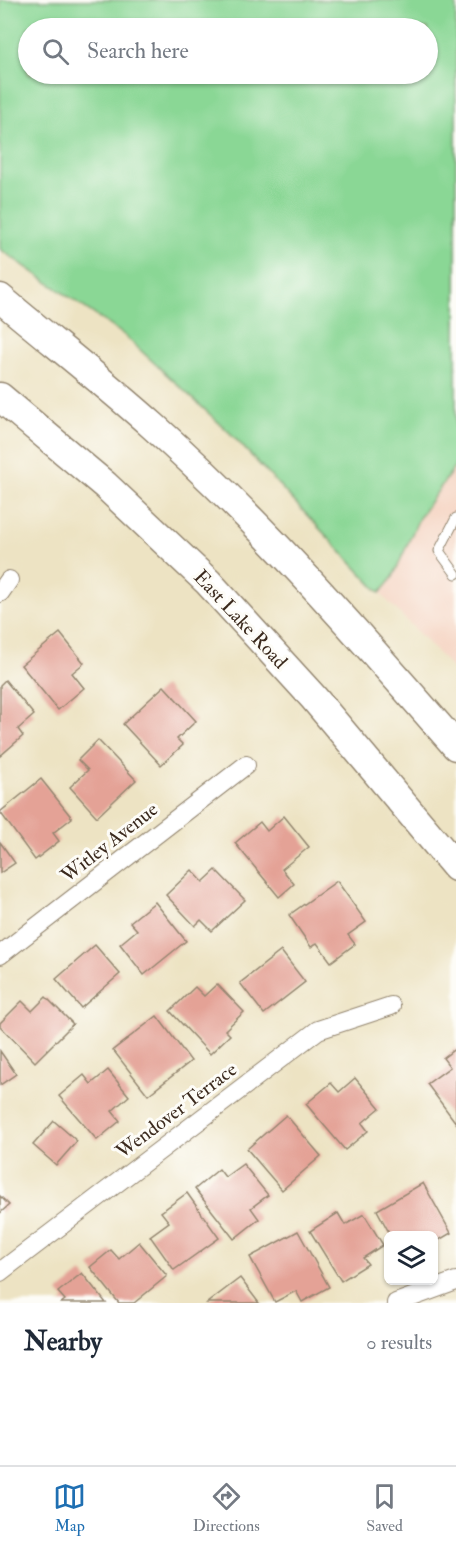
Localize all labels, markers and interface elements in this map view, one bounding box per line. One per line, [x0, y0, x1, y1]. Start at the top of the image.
search box [18, 18, 438, 84]
icon: search [39, 35, 72, 68]
text: Search here [87, 37, 189, 65]
street label: East Lake Road [188, 565, 293, 674]
street label: Witley Avenue [55, 797, 163, 889]
street label: Wendover Terrace [110, 1057, 242, 1165]
map controls [384, 1231, 438, 1285]
button: layers [384, 1231, 438, 1285]
text: Nearby [24, 1326, 102, 1358]
text: 0 results [366, 1330, 432, 1355]
tab: Map [53, 1480, 86, 1536]
tab: Directions [193, 1480, 260, 1536]
tab: Saved [366, 1480, 403, 1536]

